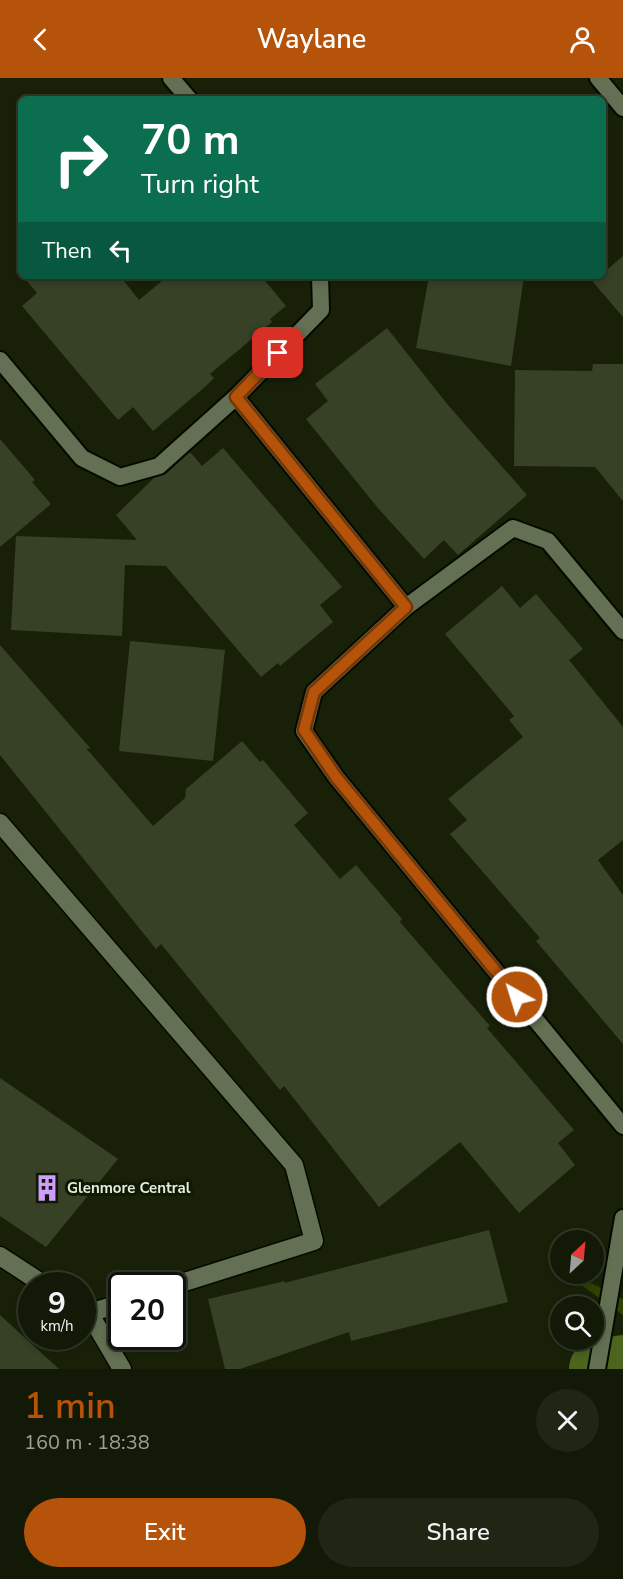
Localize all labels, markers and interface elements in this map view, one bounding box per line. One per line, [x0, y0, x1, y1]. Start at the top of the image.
text: Waylane [257, 21, 366, 58]
icon: back [24, 23, 57, 56]
icon: person [566, 23, 599, 56]
text: 70 m [141, 112, 240, 169]
icon: right [42, 120, 120, 198]
text: Turn right [141, 166, 259, 203]
icon: left [104, 234, 137, 267]
text: Then [42, 236, 92, 266]
pin [252, 327, 303, 378]
icon: arrive [261, 336, 294, 369]
position arrow [485, 965, 549, 1029]
building icon: Glenmore Central [32, 1173, 62, 1203]
place label: Glenmore Central [67, 1178, 191, 1198]
north arrow [550, 1230, 604, 1284]
map controls [550, 1230, 604, 1350]
speed limit sign: 20 [108, 1272, 186, 1350]
text: 9 [48, 1283, 66, 1324]
button: search [550, 1296, 604, 1350]
text: km/h [40, 1316, 74, 1336]
text: 1 min [24, 1382, 116, 1431]
button: close [536, 1389, 599, 1452]
text: 160 m · 18:38 [24, 1429, 150, 1456]
button: Exit [24, 1498, 306, 1567]
button: Share [318, 1498, 599, 1567]

